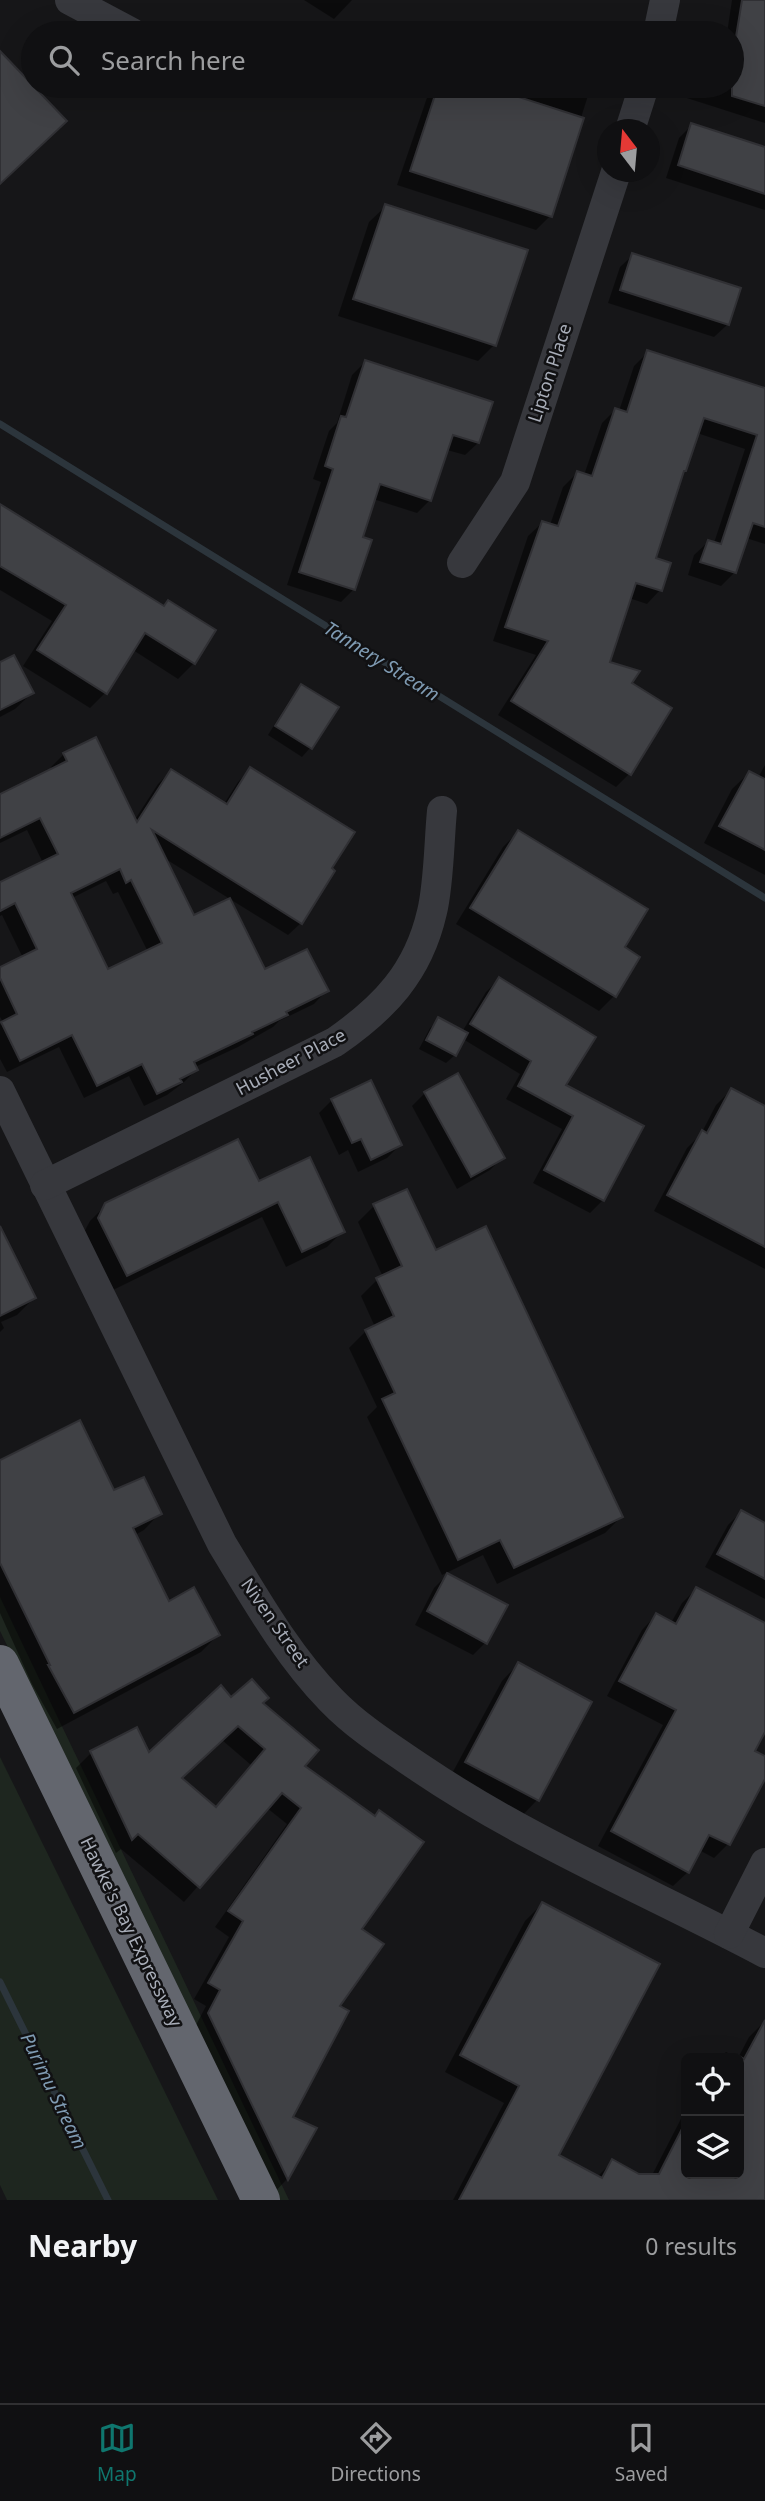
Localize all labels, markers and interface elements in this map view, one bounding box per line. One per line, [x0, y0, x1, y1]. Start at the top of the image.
search box [21, 21, 744, 98]
icon: search [45, 41, 83, 79]
text: Search here [101, 42, 246, 78]
north arrow [597, 119, 660, 182]
street label: Lipton Place [522, 320, 576, 425]
water label: Tannery Stream [319, 615, 445, 707]
street label: Husheer Place [231, 1022, 350, 1100]
street label: Niven Street [236, 1573, 316, 1672]
street label: Hawke's Bay Expressway [75, 1833, 189, 2031]
water label: Purimu Stream [15, 2028, 93, 2154]
map controls [681, 2053, 744, 2179]
button: locate [681, 2053, 744, 2116]
button: layers [681, 2116, 744, 2179]
text: Nearby [28, 2225, 137, 2266]
text: 0 results [645, 2230, 737, 2262]
tab: Map [97, 2419, 137, 2487]
tab: Directions [331, 2419, 421, 2487]
tab: Saved [615, 2419, 668, 2487]

